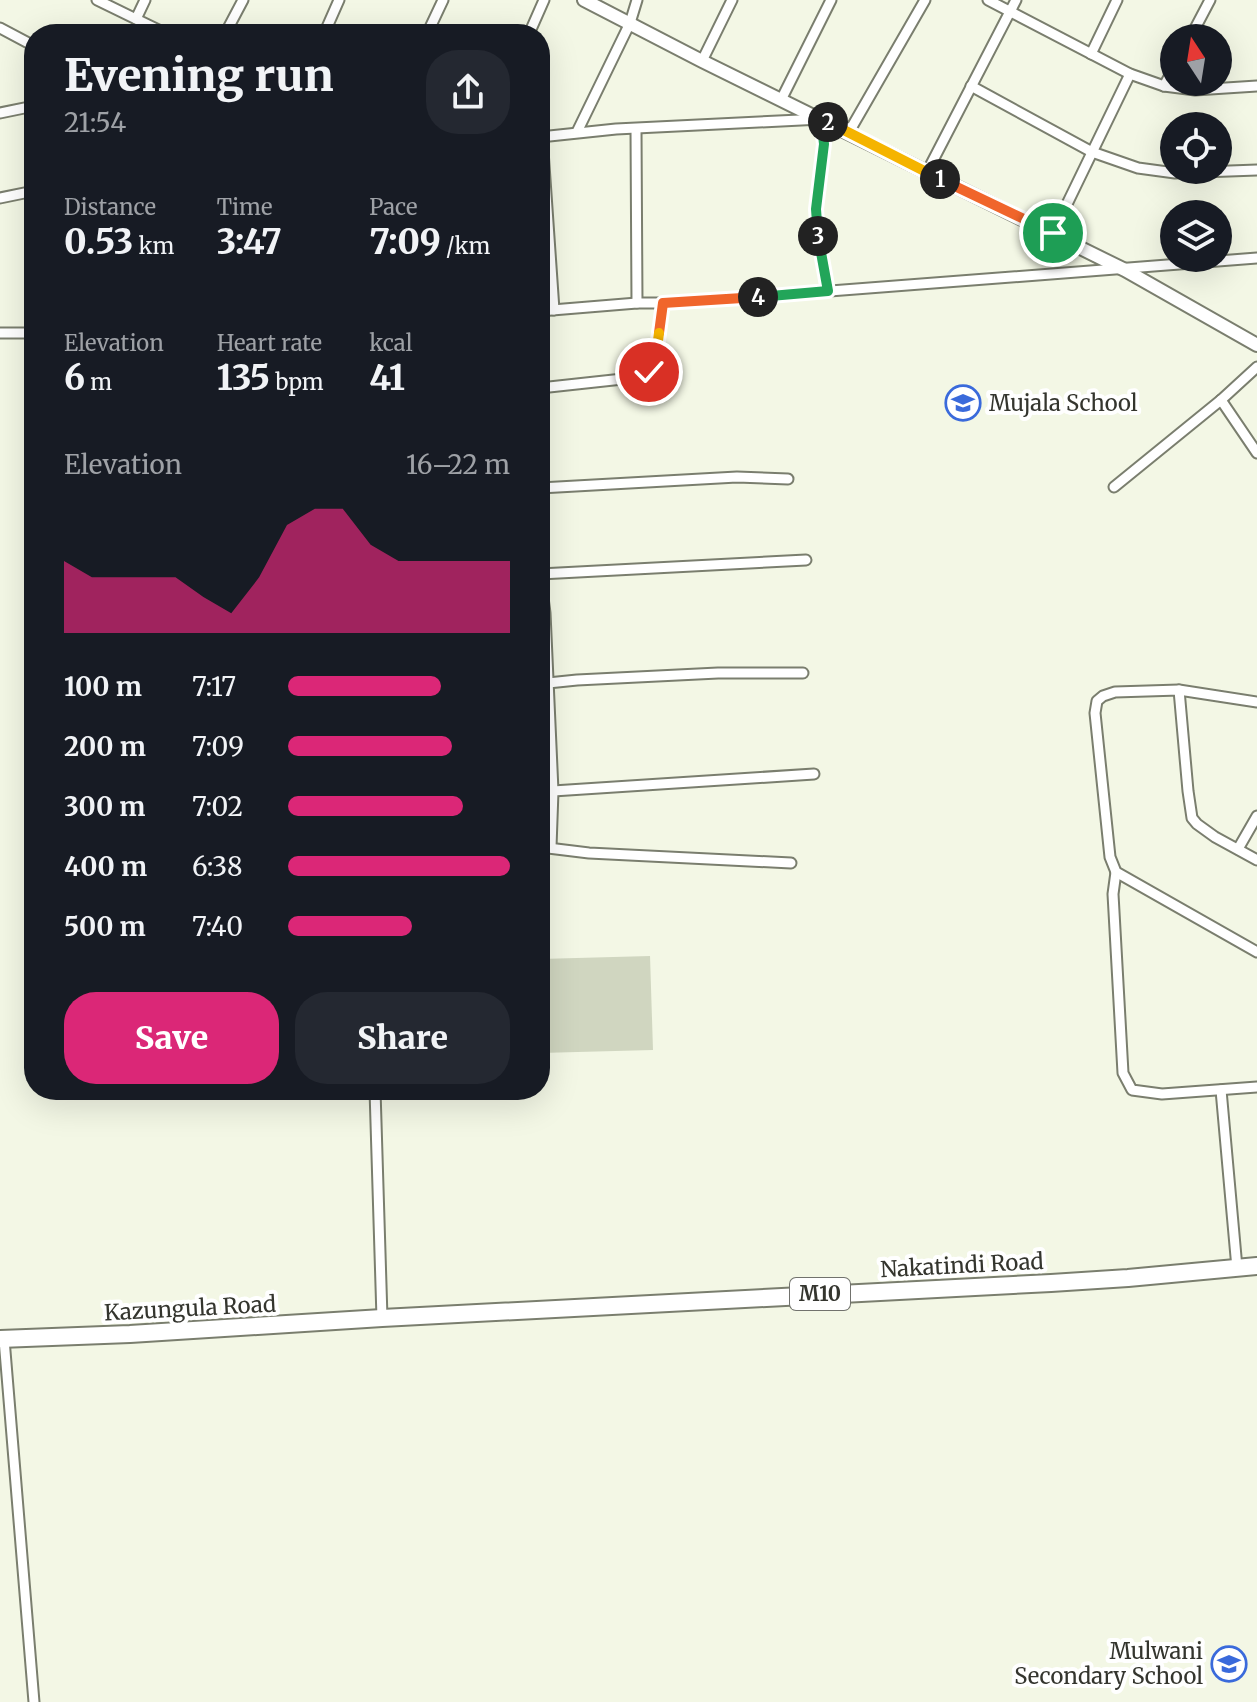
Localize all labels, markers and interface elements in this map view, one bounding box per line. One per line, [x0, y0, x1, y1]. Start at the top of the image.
north arrow [1160, 24, 1232, 96]
map controls [1160, 24, 1232, 272]
text: Evening run [64, 48, 333, 103]
button: share [426, 50, 510, 134]
pin: 2 [808, 102, 848, 142]
text: 21:54 [64, 106, 126, 139]
text: 2 [822, 108, 834, 136]
button: locate [1160, 112, 1232, 184]
pin: 1 [920, 159, 960, 199]
text: 1 [935, 165, 945, 193]
text: Distance [64, 193, 156, 221]
text: Time [217, 193, 272, 221]
text: Pace [369, 193, 417, 221]
pin [1019, 199, 1087, 267]
button: layers [1160, 200, 1232, 272]
icon: arrive [1031, 211, 1075, 255]
pin: 3 [798, 216, 838, 256]
text: 0.53 [64, 221, 133, 263]
text: 3:47 [217, 221, 282, 263]
text: 7:09 [369, 221, 441, 263]
text: 3 [812, 222, 824, 250]
text: km [133, 232, 174, 260]
text: /km [441, 232, 490, 260]
pin: 4 [738, 277, 778, 317]
text: 4 [751, 283, 765, 311]
text: Elevation [64, 329, 164, 357]
text: Heart rate [217, 329, 322, 357]
text: kcal [369, 329, 413, 357]
pin [615, 338, 683, 406]
icon: check [627, 350, 671, 394]
text: 6 [64, 357, 85, 399]
text: 135 [217, 357, 270, 399]
text: 41 [369, 357, 405, 399]
text: m [85, 368, 112, 396]
text: bpm [270, 368, 324, 396]
school or university icon: Mujala School [944, 384, 982, 422]
place label: Mujala School [989, 389, 1138, 417]
text: Elevation [64, 448, 182, 481]
text: 16–22 m [406, 448, 510, 481]
text: 100 m [64, 670, 142, 703]
text: 7:17 [192, 670, 236, 703]
text: 200 m [64, 730, 146, 763]
text: 7:09 [192, 730, 244, 763]
text: 300 m [64, 790, 145, 823]
text: 7:02 [192, 790, 243, 823]
text: 400 m [64, 850, 147, 883]
text: 6:38 [192, 850, 242, 883]
text: 500 m [64, 910, 146, 943]
text: 7:40 [192, 910, 243, 943]
button: Save [64, 992, 279, 1084]
button: Share [295, 992, 510, 1084]
street label: Nakatindi Road [880, 1247, 1044, 1283]
road number: M10 [790, 1278, 850, 1310]
street label: Kazungula Road [103, 1290, 277, 1326]
place label: Mulwani Secondary School [1014, 1637, 1203, 1690]
school or university icon: Mulwani Secondary School [1210, 1645, 1248, 1683]

